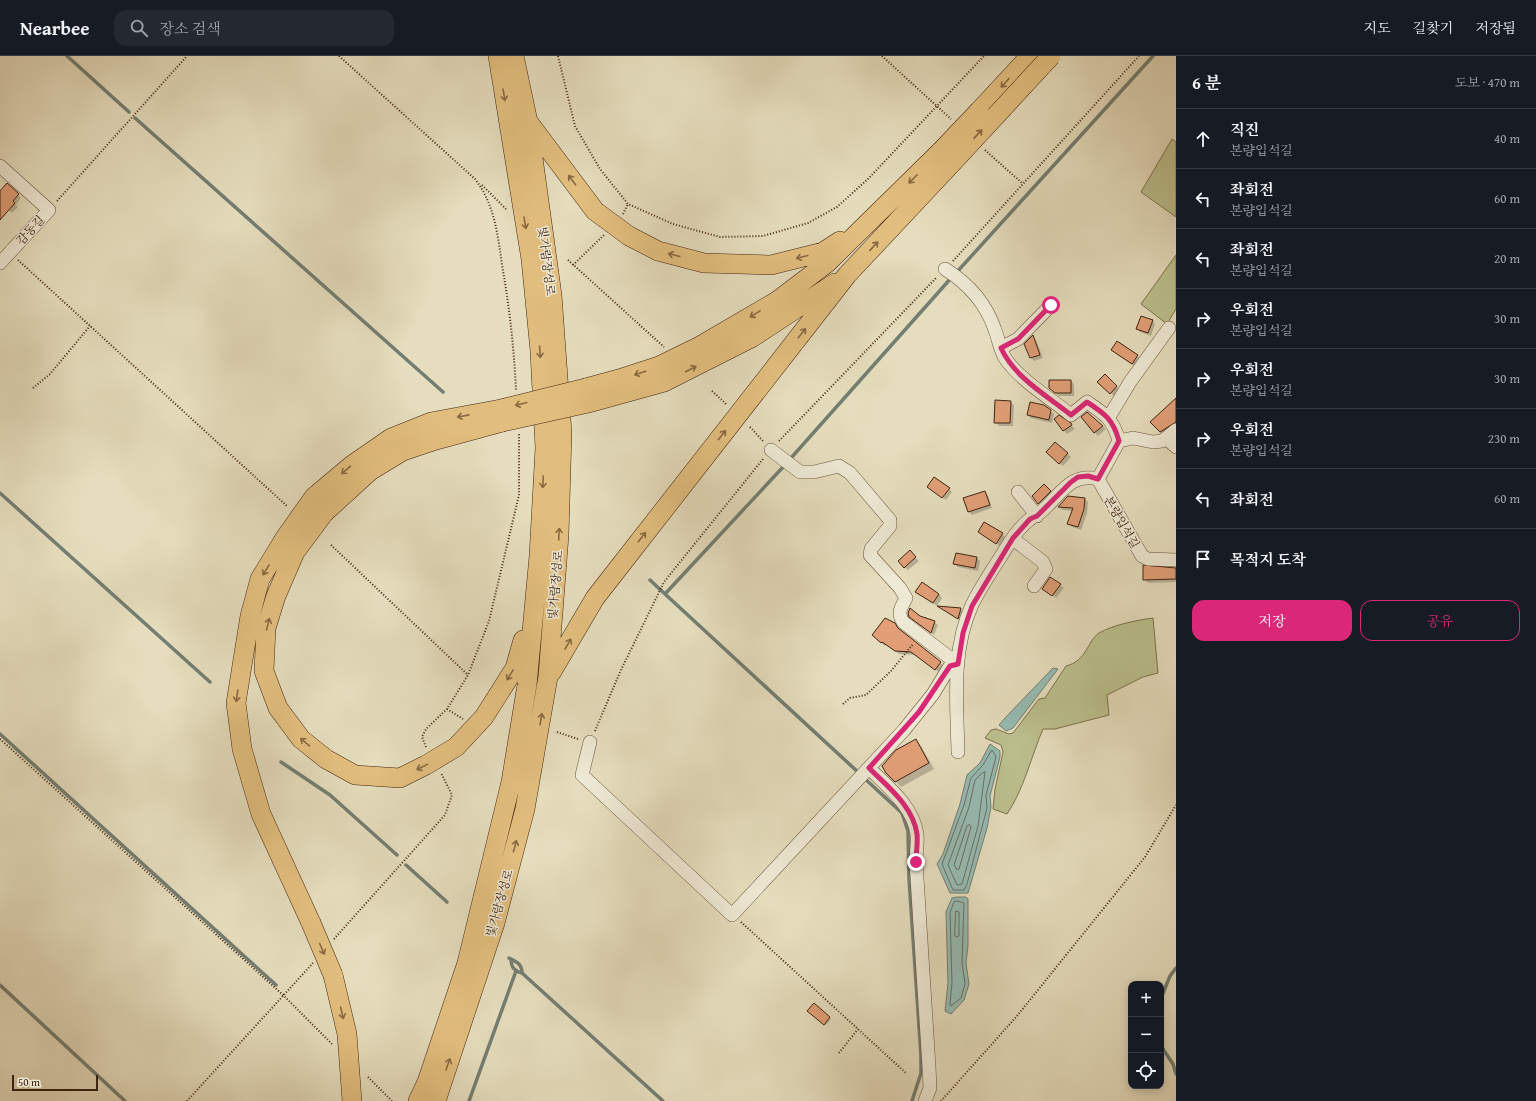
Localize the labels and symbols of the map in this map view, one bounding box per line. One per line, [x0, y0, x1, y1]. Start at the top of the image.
one-way arrow [1000, 78, 1009, 88]
one-way arrow [500, 88, 508, 101]
one-way arrow [973, 129, 983, 139]
one-way arrow [909, 174, 918, 184]
one-way arrow [568, 175, 576, 186]
street label: 감동길 [12, 211, 48, 249]
one-way arrow [521, 216, 529, 229]
street label: 빛가람장성로 [534, 225, 560, 297]
one-way arrow [869, 242, 878, 252]
one-way arrow [668, 251, 681, 258]
one-way arrow [796, 254, 809, 262]
route start [1042, 296, 1060, 314]
one-way arrow [749, 310, 761, 318]
one-way arrow [798, 327, 807, 338]
one-way arrow [536, 345, 543, 358]
one-way arrow [685, 364, 697, 372]
one-way arrow [633, 370, 646, 377]
one-way arrow [515, 400, 528, 408]
one-way arrow [456, 412, 469, 420]
one-way arrow [718, 429, 727, 440]
one-way arrow [341, 465, 352, 474]
one-way arrow [540, 475, 547, 488]
street label: 본량입석길 [1100, 493, 1144, 551]
one-way arrow [555, 528, 563, 541]
one-way arrow [638, 532, 646, 543]
street label: 빛가람장성로 [544, 549, 567, 620]
one-way arrow [261, 564, 269, 576]
one-way arrow [264, 618, 272, 631]
one-way arrow [564, 638, 572, 650]
one-way arrow [506, 669, 514, 681]
one-way arrow [233, 689, 241, 702]
one-way arrow [537, 713, 545, 726]
one-way arrow [300, 737, 310, 746]
one-way arrow [416, 764, 428, 771]
one-way arrow [512, 840, 519, 853]
route end [907, 853, 925, 871]
street label: 빛가람장성로 [481, 867, 517, 939]
one-way arrow [319, 943, 327, 955]
one-way arrow [339, 1006, 347, 1019]
one-way arrow [445, 1058, 452, 1071]
scale bar [12, 1073, 98, 1092]

